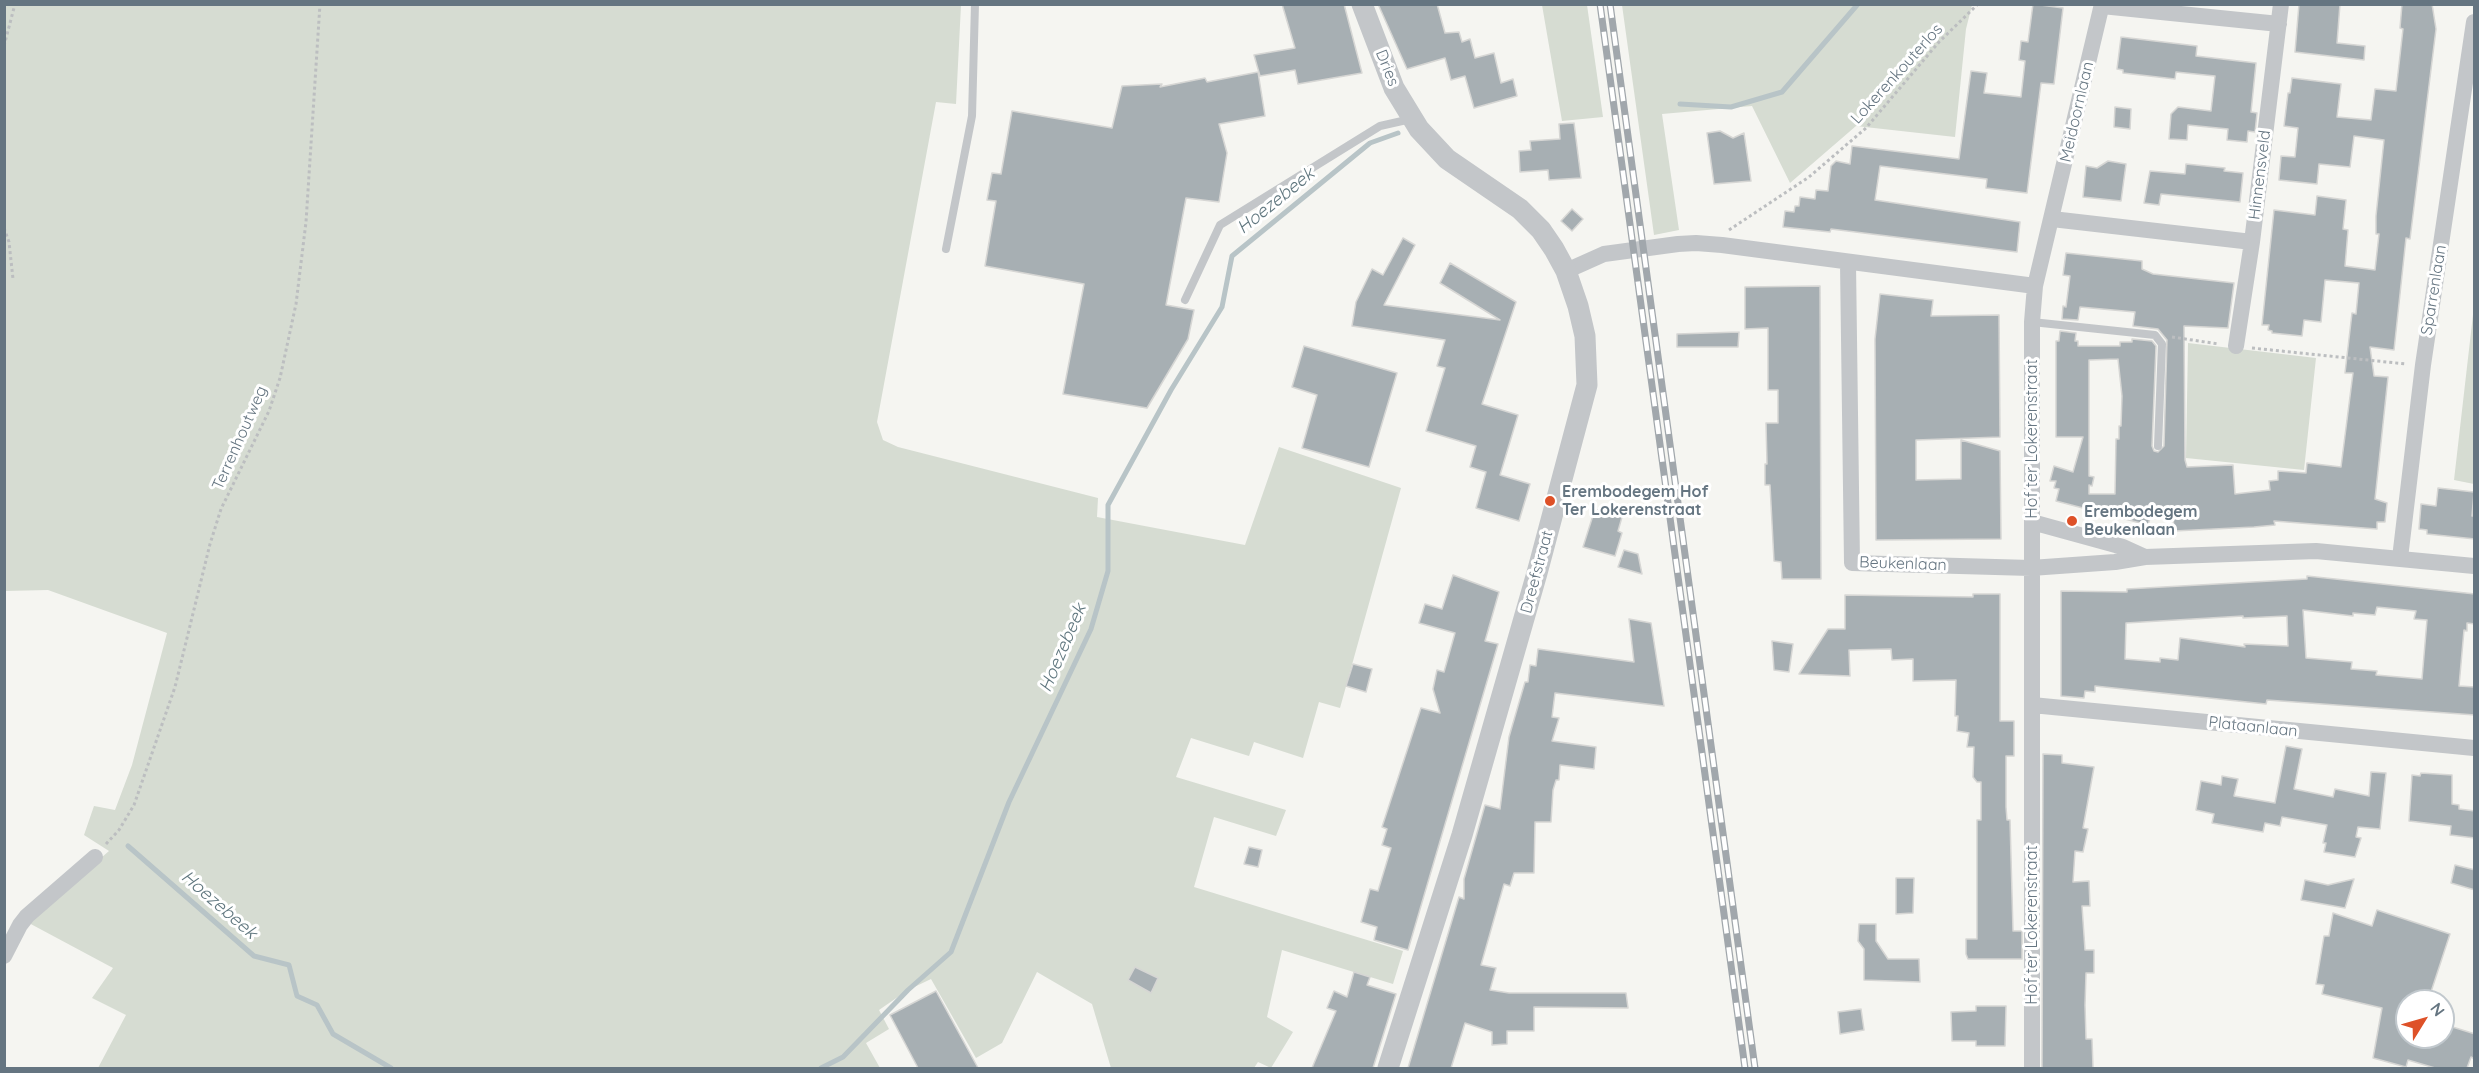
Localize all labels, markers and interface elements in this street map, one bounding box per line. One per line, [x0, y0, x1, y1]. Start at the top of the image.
street label: Lokerenkouterlos [1847, 20, 1947, 128]
street label: Dries [1371, 47, 1403, 89]
street label: Meidoornlaan [2056, 60, 2098, 164]
street label: Hinnensveld [2245, 129, 2275, 221]
water label: Hoezebeek [1233, 163, 1319, 239]
street label: Sparrenlaan [2417, 243, 2451, 337]
street label: Hof ter Lokerenstraat [2022, 359, 2042, 519]
street label: Terrenhoutweg [208, 383, 272, 493]
place label: Erembodegem Hof Ter Lokerenstraat [1562, 482, 1708, 520]
marker: Erembodegem Hof Ter Lokerenstraat [1543, 494, 1557, 508]
place label: Erembodegem Beukenlaan [2084, 502, 2197, 540]
marker: Erembodegem Beukenlaan [2065, 514, 2079, 528]
street label: Dreefstraat [1517, 528, 1557, 616]
street label: Beukenlaan [1859, 553, 1947, 575]
water label: Hoezebeek [1035, 601, 1091, 695]
street label: Plataanlaan [2207, 713, 2299, 741]
street label: Hof ter Lokerenstraat [2022, 845, 2042, 1005]
water label: Hoezebeek [177, 866, 261, 944]
north arrow [2395, 989, 2455, 1049]
text: N [2426, 999, 2449, 1020]

